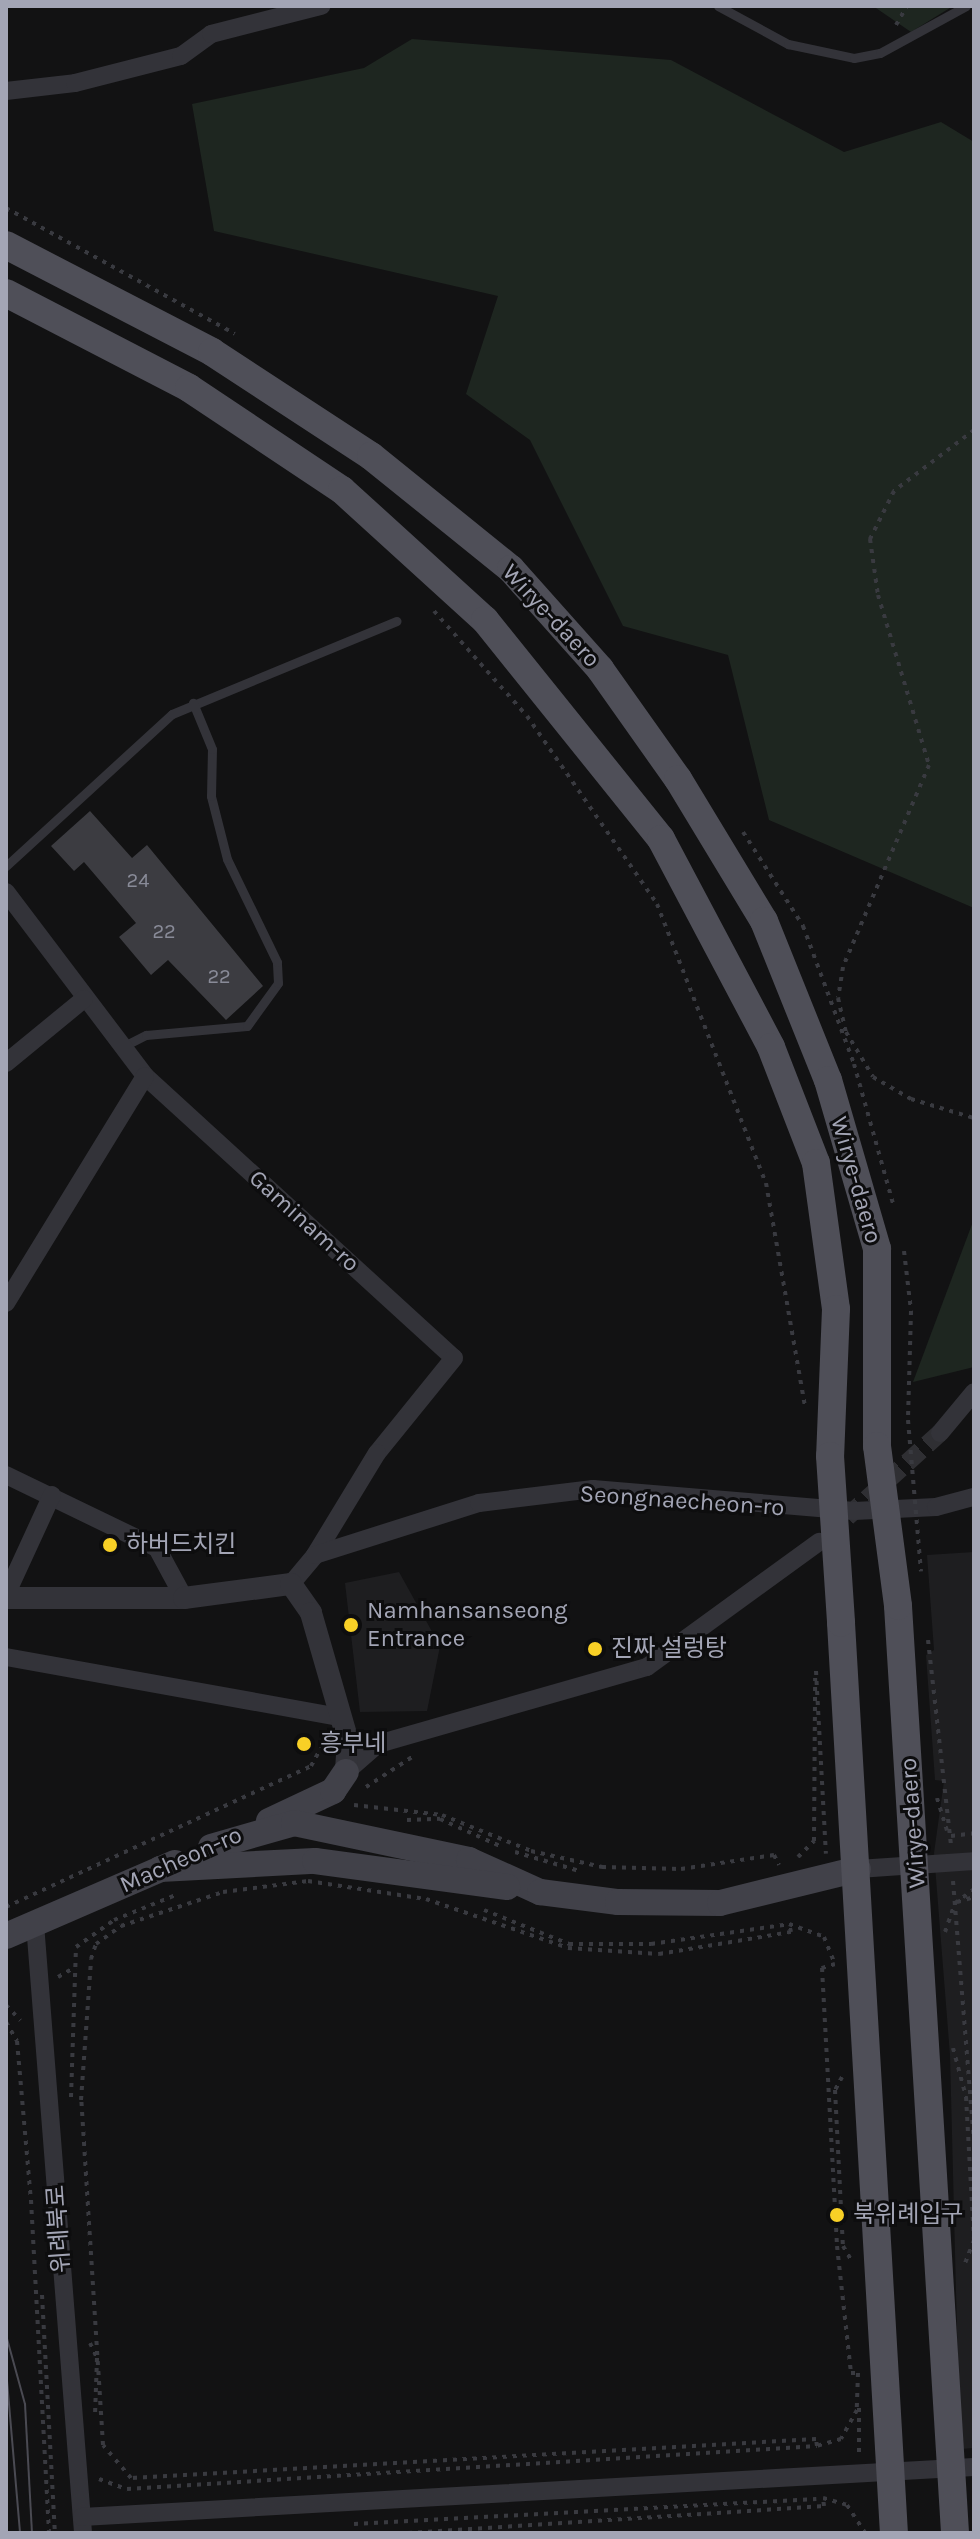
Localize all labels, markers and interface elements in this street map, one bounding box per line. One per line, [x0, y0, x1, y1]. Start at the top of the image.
street label: Wirye-daero [496, 558, 606, 674]
house number: 24 [127, 868, 149, 892]
house number: 22 [152, 919, 176, 943]
house number: 22 [207, 964, 231, 988]
street label: Wirye-daero [824, 1113, 888, 1247]
street label: Gaminam-ro [243, 1164, 365, 1278]
street label: Seongnaecheon-ro [579, 1479, 785, 1523]
place label: 하버드치킨 [126, 1531, 236, 1559]
marker: 하버드치킨 [101, 1536, 119, 1554]
place label: Namhansanseong Entrance [367, 1597, 568, 1653]
marker: Namhansanseong Entrance [342, 1616, 360, 1634]
place label: 진짜 설렁탕 [611, 1635, 727, 1663]
marker: 진짜 설렁탕 [586, 1640, 604, 1658]
place label: 흥부네 [320, 1730, 386, 1758]
marker: 흥부네 [295, 1735, 313, 1753]
street label: Wirye-daero [894, 1757, 932, 1889]
street label: Macheon-ro [116, 1820, 246, 1900]
street label: 위례북로 [42, 2184, 76, 2274]
place label: 북위례입구 [853, 2201, 963, 2229]
marker: 북위례입구 [828, 2206, 846, 2224]

